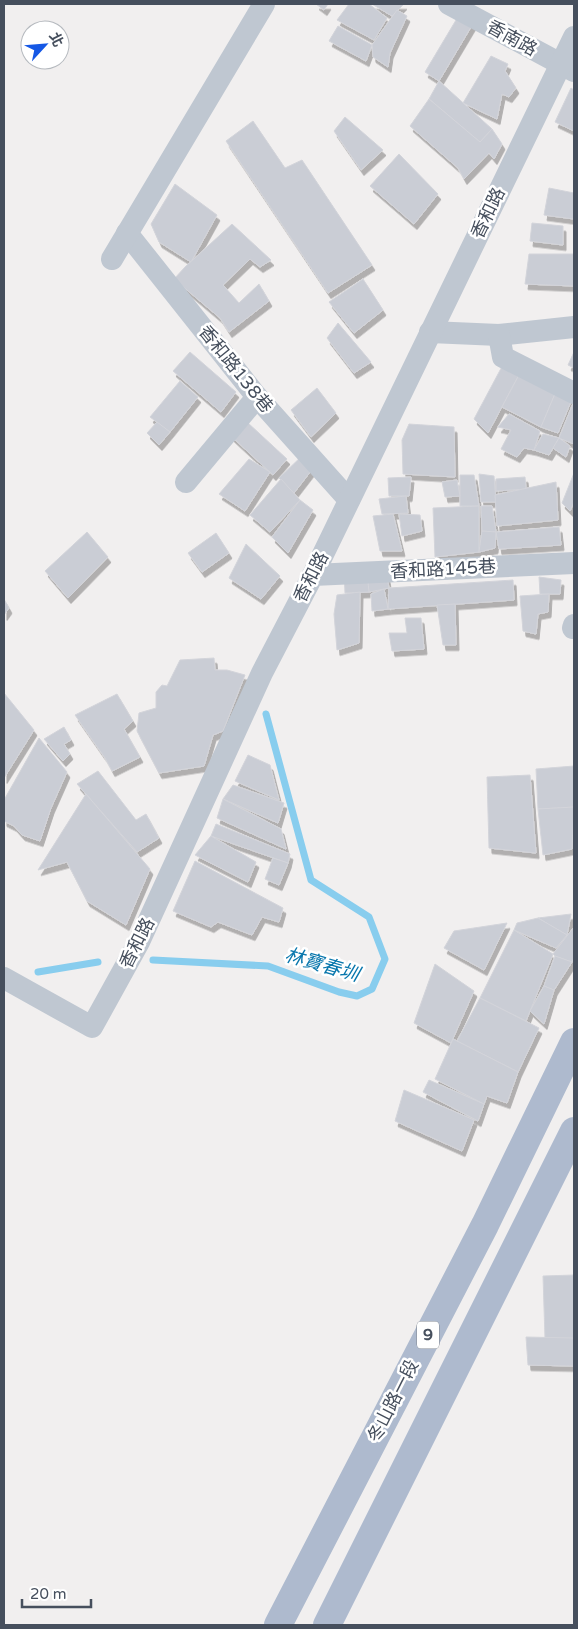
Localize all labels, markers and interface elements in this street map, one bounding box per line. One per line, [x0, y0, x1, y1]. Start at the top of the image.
street label: 香南路 [483, 15, 541, 61]
north arrow [20, 20, 70, 70]
text: 北 [46, 30, 67, 50]
street label: 香和路 [466, 184, 510, 242]
street label: 香和路138巷 [194, 321, 278, 417]
street label: 香和路 [289, 548, 333, 606]
street label: 香和路145巷 [390, 555, 496, 583]
street label: 香和路 [115, 914, 159, 972]
water label: 林寶春圳 [282, 944, 364, 987]
road number: 9 [417, 1322, 439, 1348]
street label: 冬山路一段 [363, 1356, 423, 1446]
scale bar [22, 1576, 91, 1608]
text: 20 m [30, 1585, 67, 1603]

